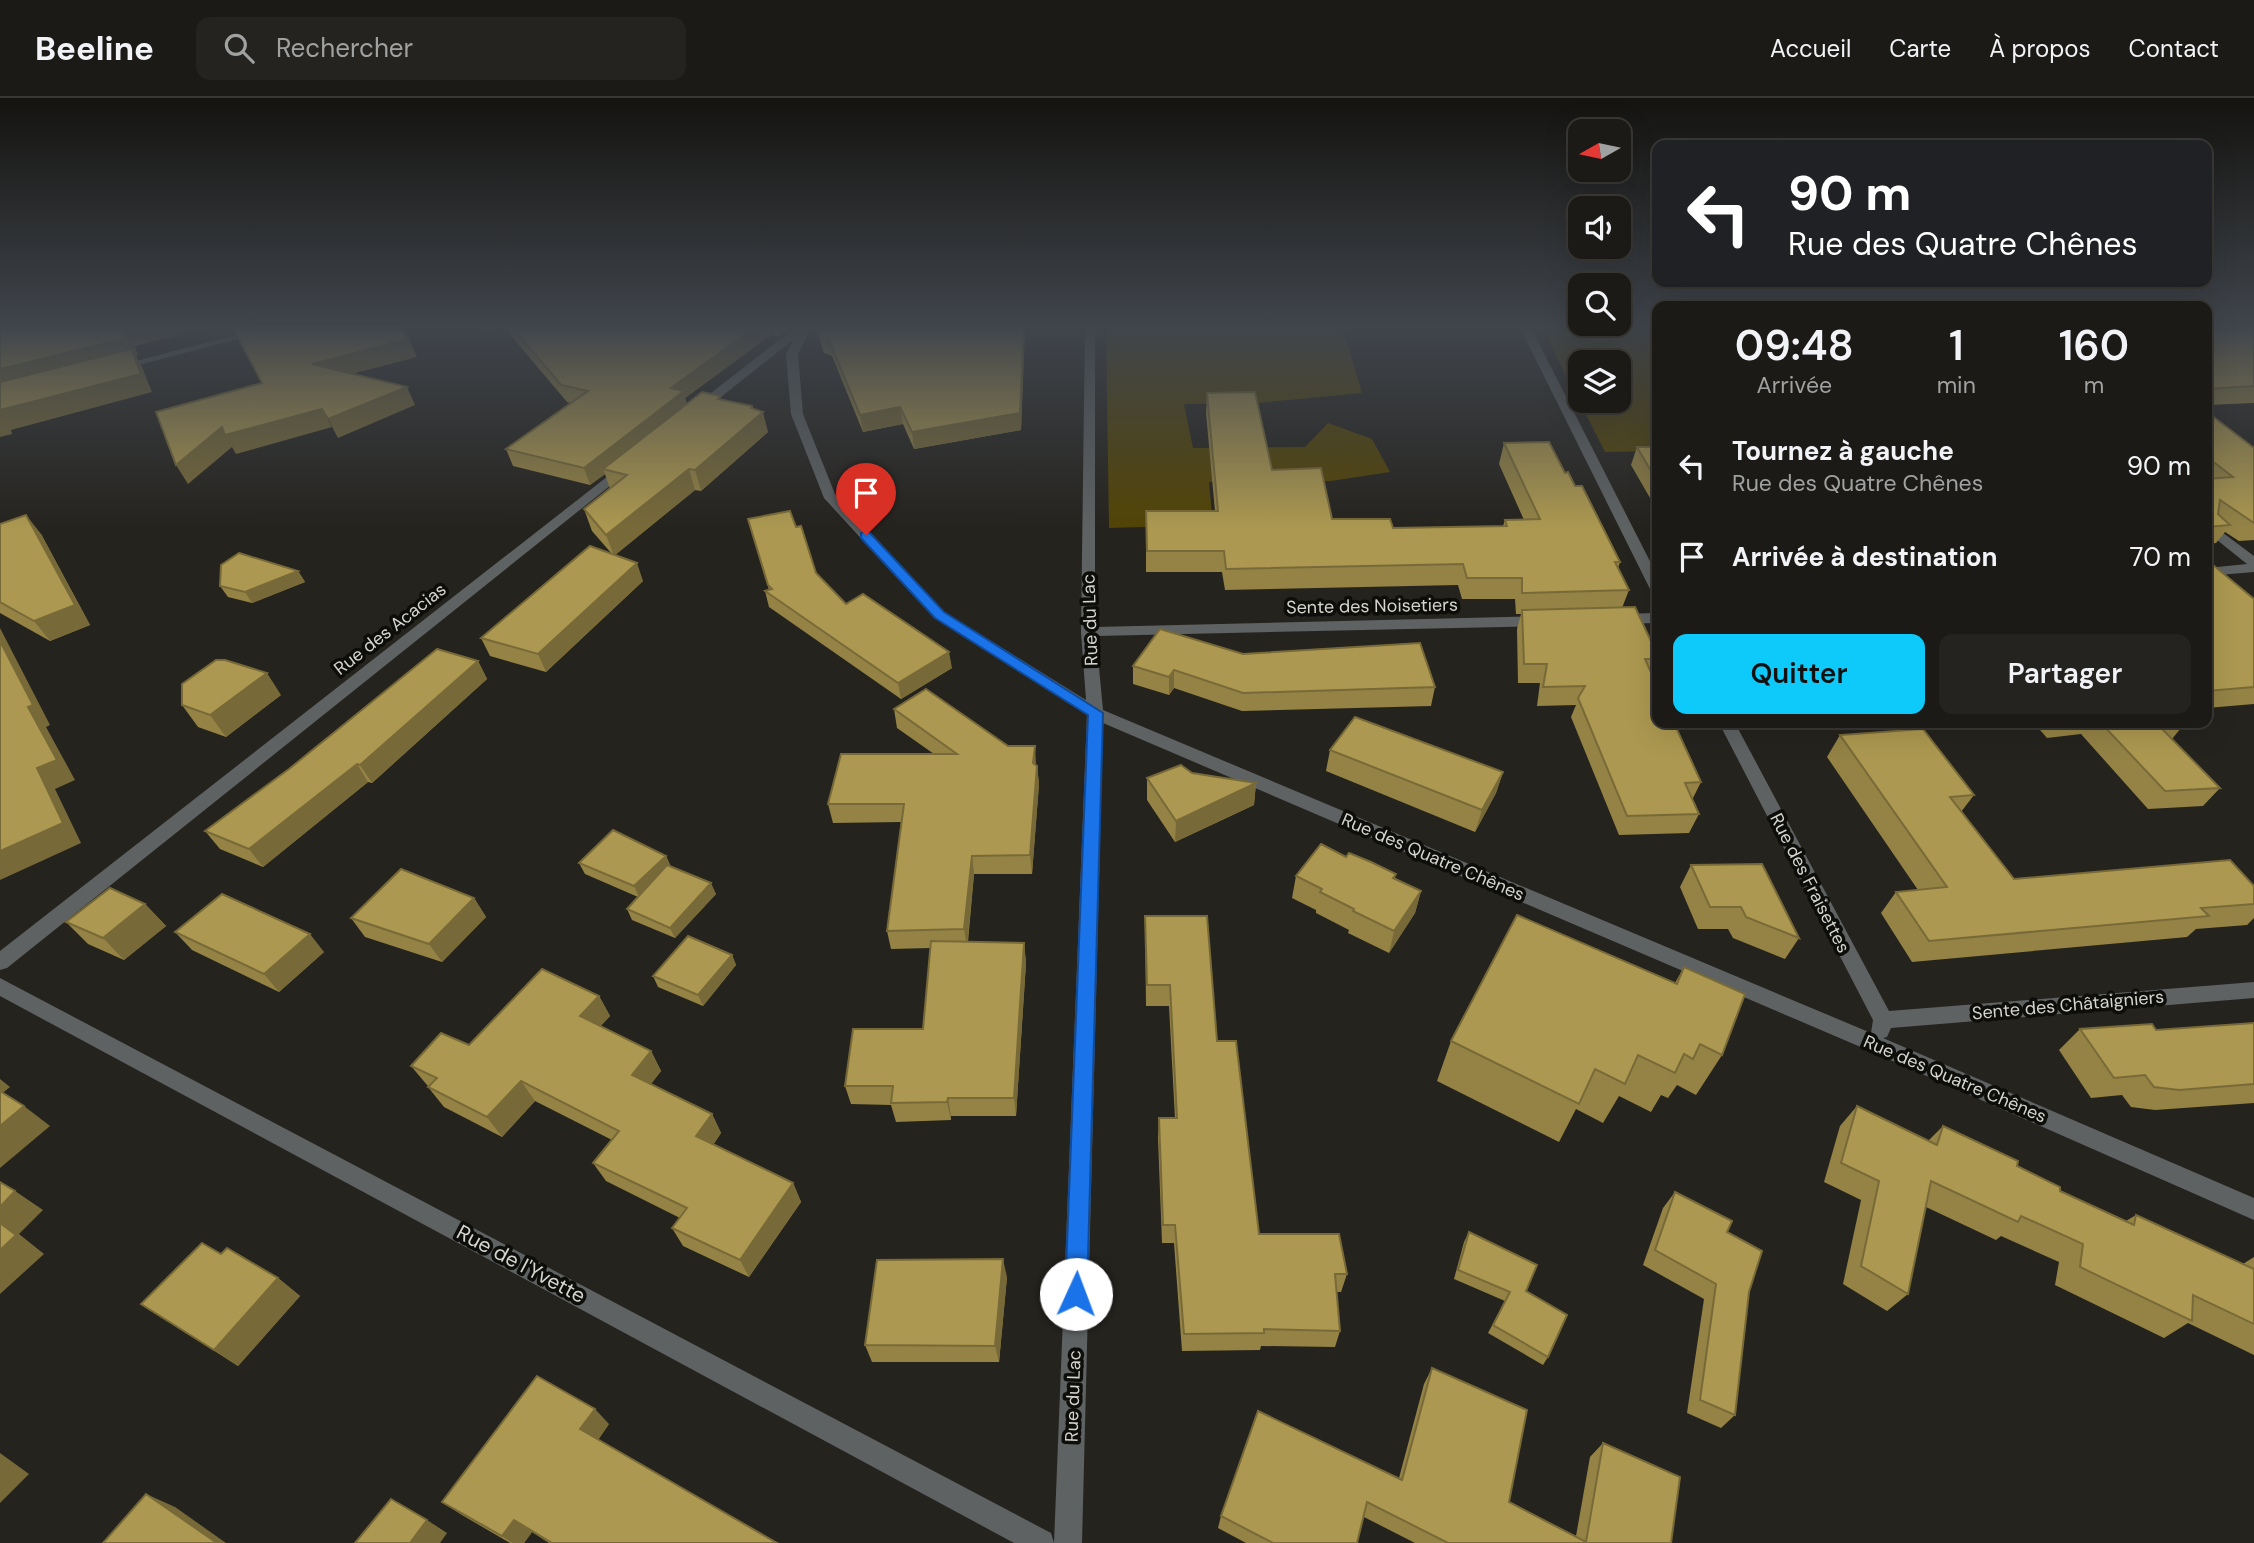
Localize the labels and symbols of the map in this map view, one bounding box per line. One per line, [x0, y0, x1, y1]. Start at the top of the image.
north arrow [1568, 119, 1631, 182]
pin [836, 463, 896, 535]
street label: Rue du Lac [1076, 574, 1104, 666]
street label: Rue des Acacias [329, 578, 451, 680]
street label: Sente des Noisetiers [1286, 593, 1458, 619]
street label: Rue des Quatre Chênes [1338, 808, 1528, 906]
street label: Rue des Fraisettes [1764, 809, 1856, 957]
street label: Sente des Châtaigniers [1971, 985, 2165, 1025]
street label: Rue des Quatre Chênes [1860, 1030, 2050, 1128]
street label: Rue de l'Yvette [452, 1218, 590, 1310]
position arrow [1039, 1257, 1113, 1331]
street label: Rue du Lac [1059, 1350, 1087, 1442]

